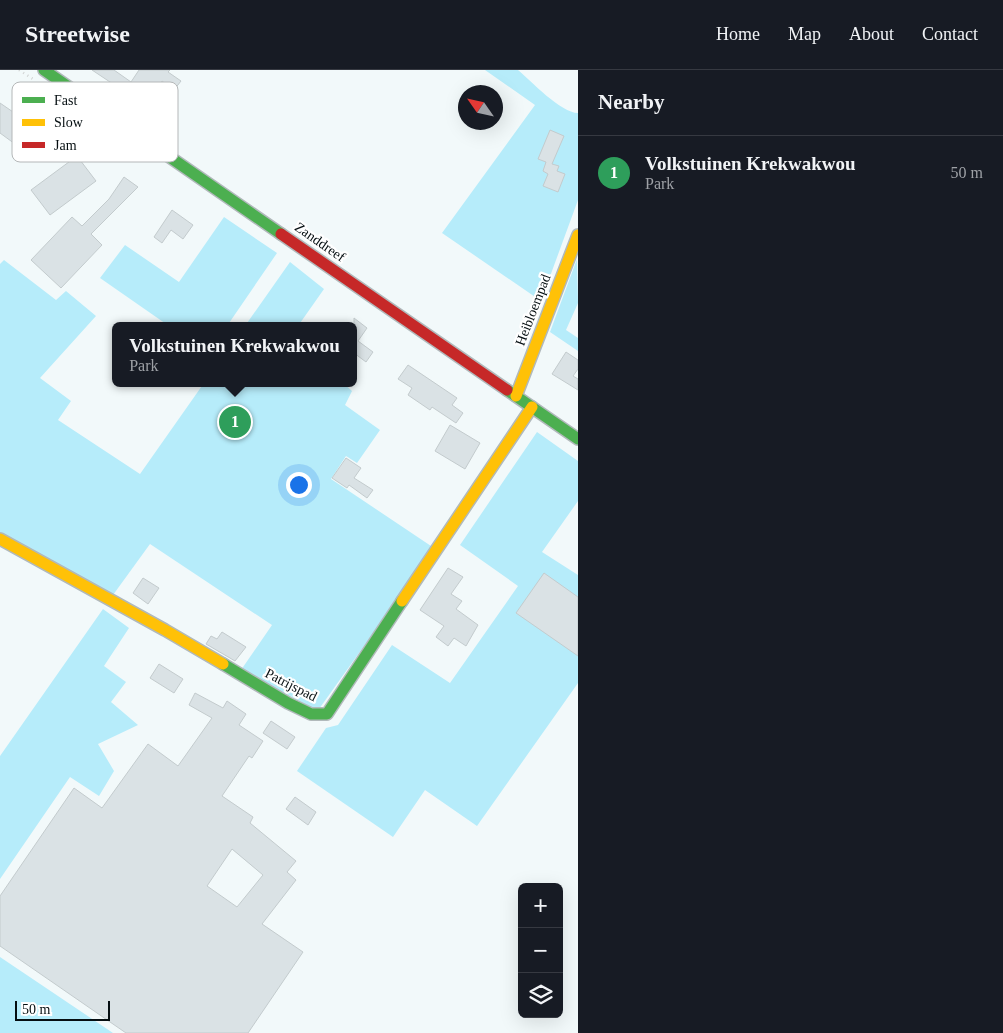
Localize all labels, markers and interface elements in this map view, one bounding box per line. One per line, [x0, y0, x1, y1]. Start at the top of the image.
text: Streetwise [25, 21, 130, 47]
text: Home [716, 24, 760, 44]
text: Map [788, 24, 821, 44]
text: About [849, 24, 894, 44]
text: Contact [922, 24, 978, 44]
legend [12, 82, 178, 162]
north arrow [458, 85, 503, 130]
text: Nearby [598, 90, 665, 114]
text: Fast [54, 93, 77, 108]
text: Slow [54, 115, 84, 130]
text: Jam [54, 138, 77, 153]
text: Volkstuinen Krekwakwou [645, 153, 856, 174]
text: 1 [610, 164, 618, 181]
text: 50 m [951, 164, 983, 181]
text: Park [645, 175, 674, 192]
street label: Zanddreef [292, 219, 348, 265]
street label: Heibloempad [512, 272, 554, 348]
popup [112, 322, 357, 387]
text: Volkstuinen Krekwakwou [129, 335, 340, 356]
text: Park [129, 357, 159, 374]
pin: 1 [219, 403, 251, 441]
your location [286, 472, 312, 498]
street label: Patrijspad [263, 666, 319, 704]
map controls [518, 883, 563, 1018]
button: + [518, 883, 563, 928]
button: − [518, 928, 563, 973]
button: layers [518, 973, 563, 1018]
scale bar [15, 998, 110, 1021]
text: 50 m [22, 1002, 50, 1017]

